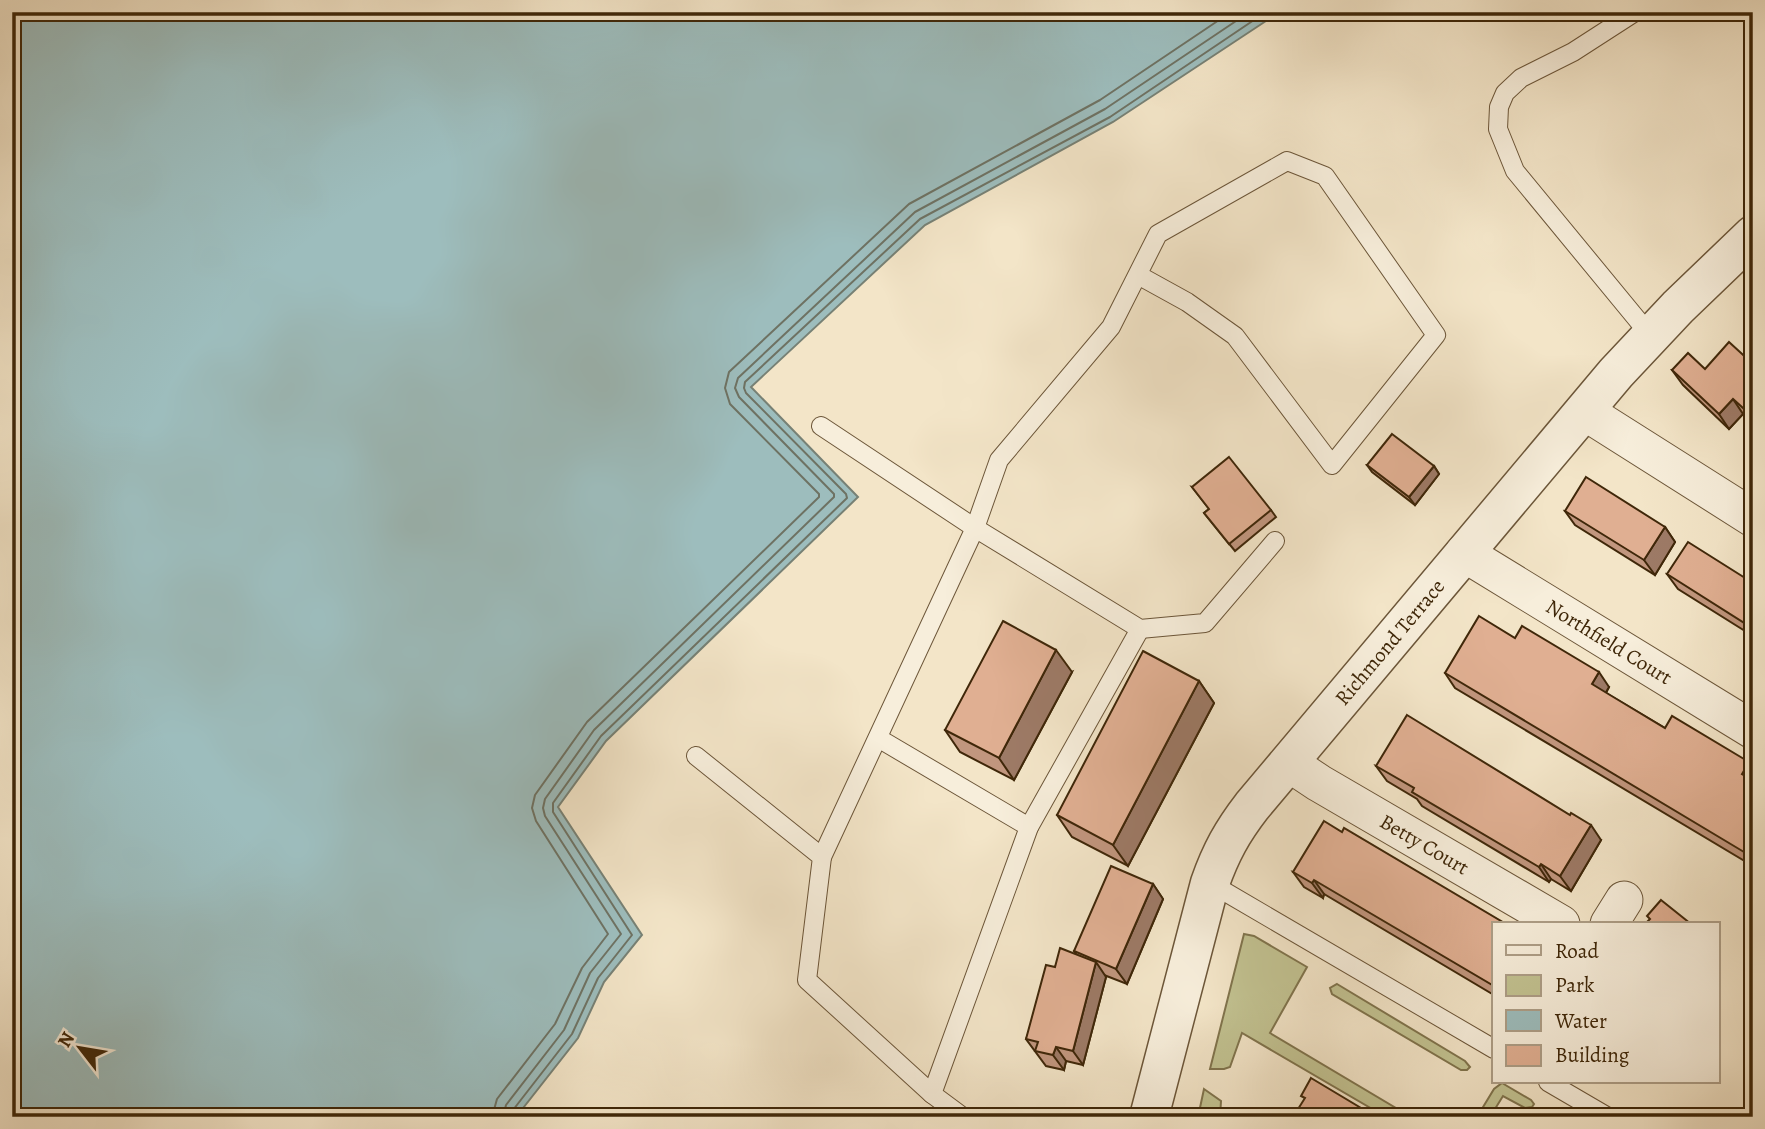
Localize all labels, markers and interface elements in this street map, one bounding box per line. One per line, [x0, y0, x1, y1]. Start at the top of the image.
street label: Richmond Terrace [1329, 573, 1451, 711]
street label: Northfield Court [1541, 592, 1677, 691]
street label: Betty Court [1375, 807, 1474, 881]
legend [1492, 922, 1720, 1084]
text: Road [1555, 937, 1599, 965]
text: Park [1555, 971, 1595, 999]
text: Water [1554, 1007, 1607, 1035]
north arrow [46, 1014, 116, 1084]
text: N [52, 1027, 81, 1052]
text: Building [1555, 1041, 1630, 1069]

